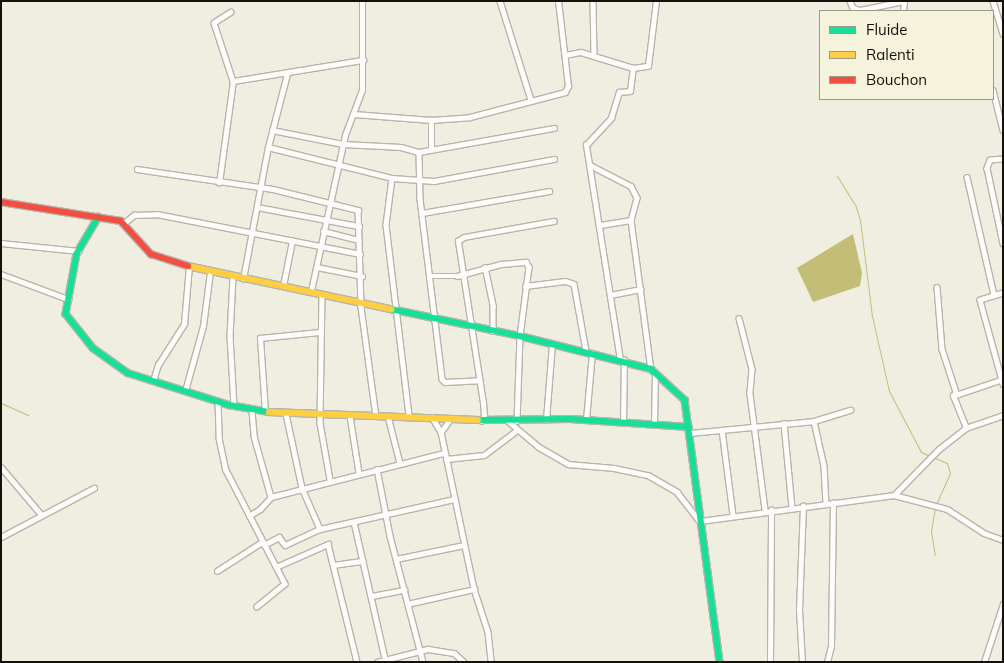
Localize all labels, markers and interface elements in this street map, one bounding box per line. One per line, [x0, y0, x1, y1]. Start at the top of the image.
legend [819, 10, 994, 100]
text: Fluide [866, 20, 907, 39]
text: Ralenti [866, 45, 915, 64]
text: Bouchon [866, 70, 927, 89]

